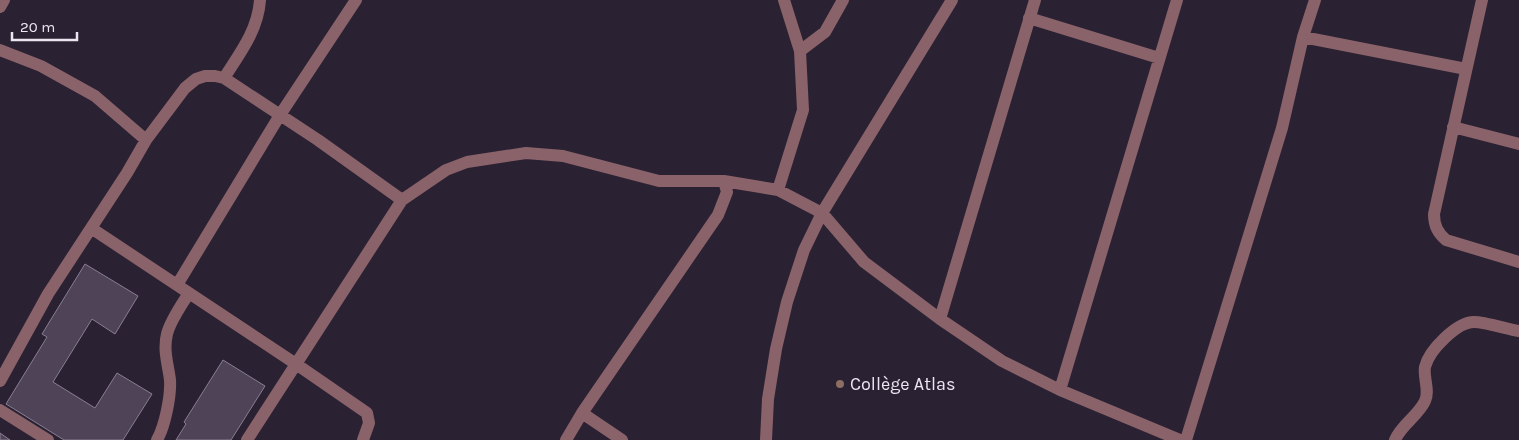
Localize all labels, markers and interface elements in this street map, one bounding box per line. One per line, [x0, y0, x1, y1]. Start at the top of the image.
scale bar [12, 10, 78, 42]
text: 20 m [20, 18, 55, 36]
place label: Collège Atlas [850, 373, 955, 395]
marker: Collège Atlas [834, 378, 846, 390]

